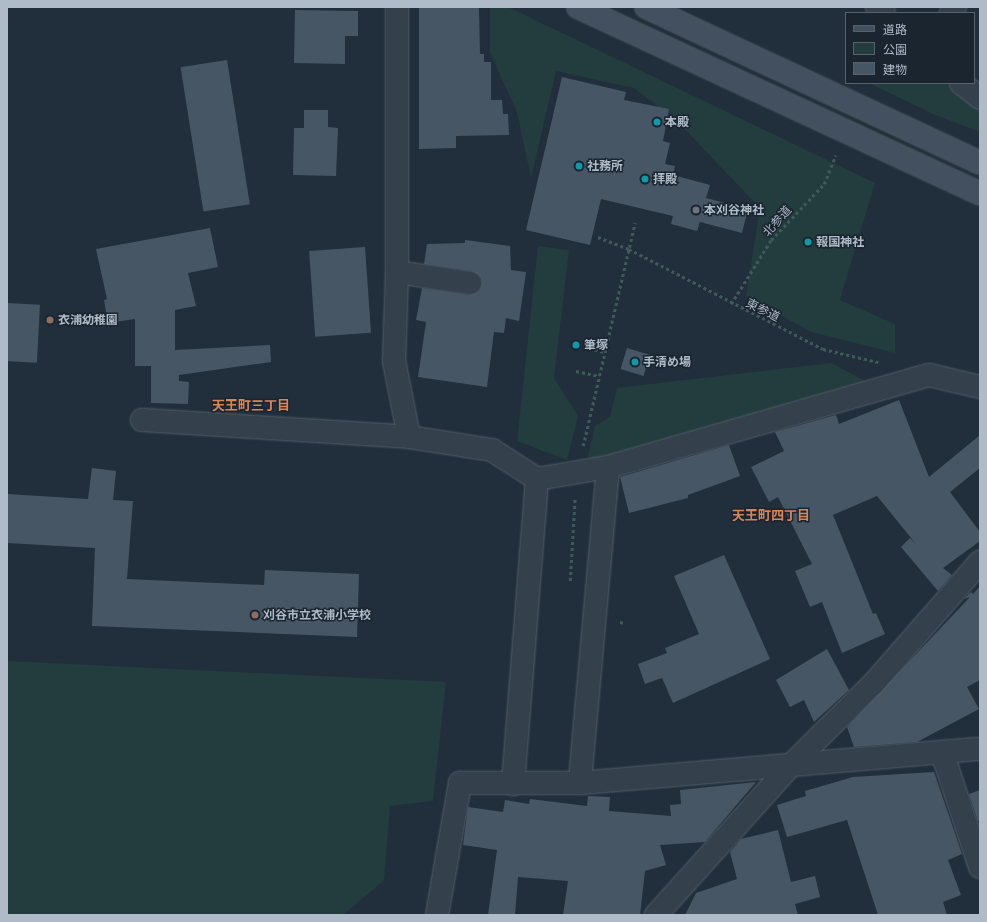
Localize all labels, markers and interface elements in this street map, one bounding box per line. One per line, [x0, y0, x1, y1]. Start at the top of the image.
legend [845, 12, 975, 84]
text: 道路 [883, 22, 907, 37]
text: 公園 [883, 42, 907, 57]
text: 建物 [883, 62, 907, 77]
place label: 本殿 [665, 115, 689, 129]
marker: 本殿 [652, 117, 662, 127]
place label: 社務所 [587, 159, 623, 173]
marker: 社務所 [574, 161, 584, 171]
place label: 拝殿 [653, 172, 677, 186]
marker: 拝殿 [640, 174, 650, 184]
place label: 本刈谷神社 [704, 203, 764, 217]
street label: 北参道 [760, 203, 794, 239]
marker: 本刈谷神社 [691, 205, 701, 215]
place label: 報国神社 [816, 235, 864, 249]
marker: 報国神社 [803, 237, 813, 247]
street label: 東参道 [744, 296, 782, 324]
place label: 衣浦幼稚園 [58, 313, 118, 327]
marker: 衣浦幼稚園 [45, 315, 55, 325]
place label: 筆塚 [584, 338, 608, 352]
marker: 筆塚 [571, 340, 581, 350]
place label: 手清め場 [643, 355, 691, 369]
marker: 手清め場 [630, 357, 640, 367]
district label: 天王町三丁目 [212, 397, 290, 413]
district label: 天王町四丁目 [732, 507, 810, 523]
place label: 刈谷市立衣浦小学校 [263, 608, 371, 622]
marker: 刈谷市立衣浦小学校 [250, 610, 260, 620]

